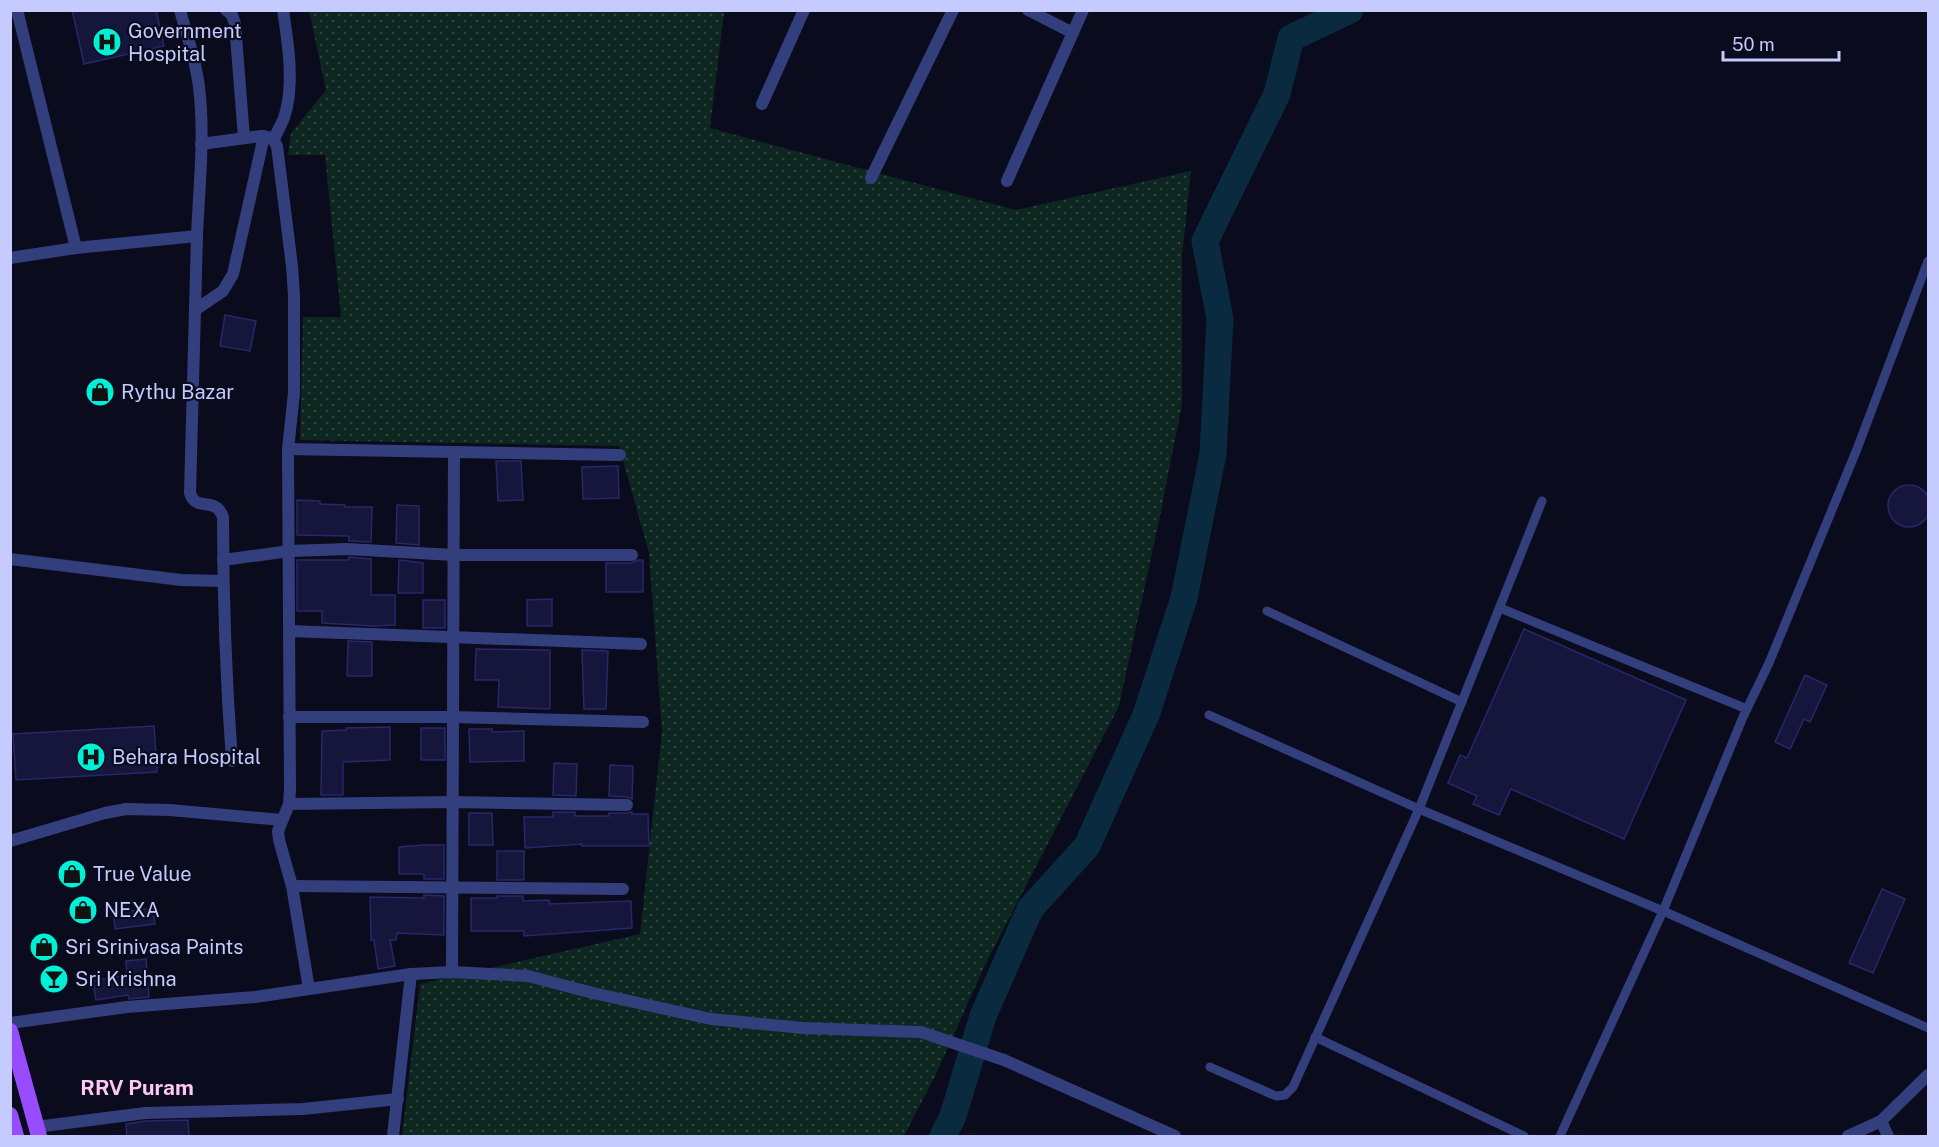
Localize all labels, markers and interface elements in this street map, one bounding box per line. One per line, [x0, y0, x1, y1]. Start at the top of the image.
place label: Government Hospital [128, 19, 242, 66]
scale bar [1723, 24, 1838, 62]
hospital icon: Government Hospital [91, 26, 123, 58]
text: 50 m [1732, 34, 1775, 55]
shop icon: Rythu Bazar [84, 376, 116, 408]
place label: Rythu Bazar [121, 380, 234, 404]
hospital icon: Behara Hospital [75, 741, 107, 773]
place label: Behara Hospital [112, 745, 261, 769]
shop icon: True Value [56, 858, 88, 890]
place label: True Value [93, 862, 192, 886]
shop icon: NEXA [67, 894, 99, 926]
place label: NEXA [104, 898, 160, 922]
shop icon: Sri Srinivasa Paints [28, 931, 60, 963]
place label: Sri Srinivasa Paints [65, 935, 243, 959]
bar icon: Sri Krishna [38, 963, 70, 995]
place label: Sri Krishna [75, 967, 177, 991]
district label: RRV Puram [80, 1075, 194, 1100]

